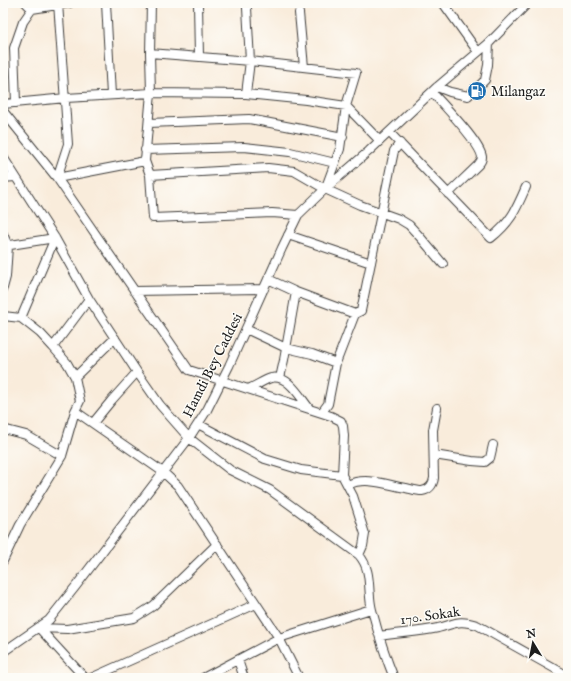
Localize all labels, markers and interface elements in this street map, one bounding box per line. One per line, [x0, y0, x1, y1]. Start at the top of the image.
fuel station icon: Milangaz [466, 80, 488, 102]
place label: Milangaz [491, 83, 546, 101]
street label: Hamdi Bey Caddesi [179, 310, 247, 421]
street label: 170. Sokak [399, 603, 462, 629]
north arrow [513, 623, 553, 663]
text: N [525, 626, 538, 642]

